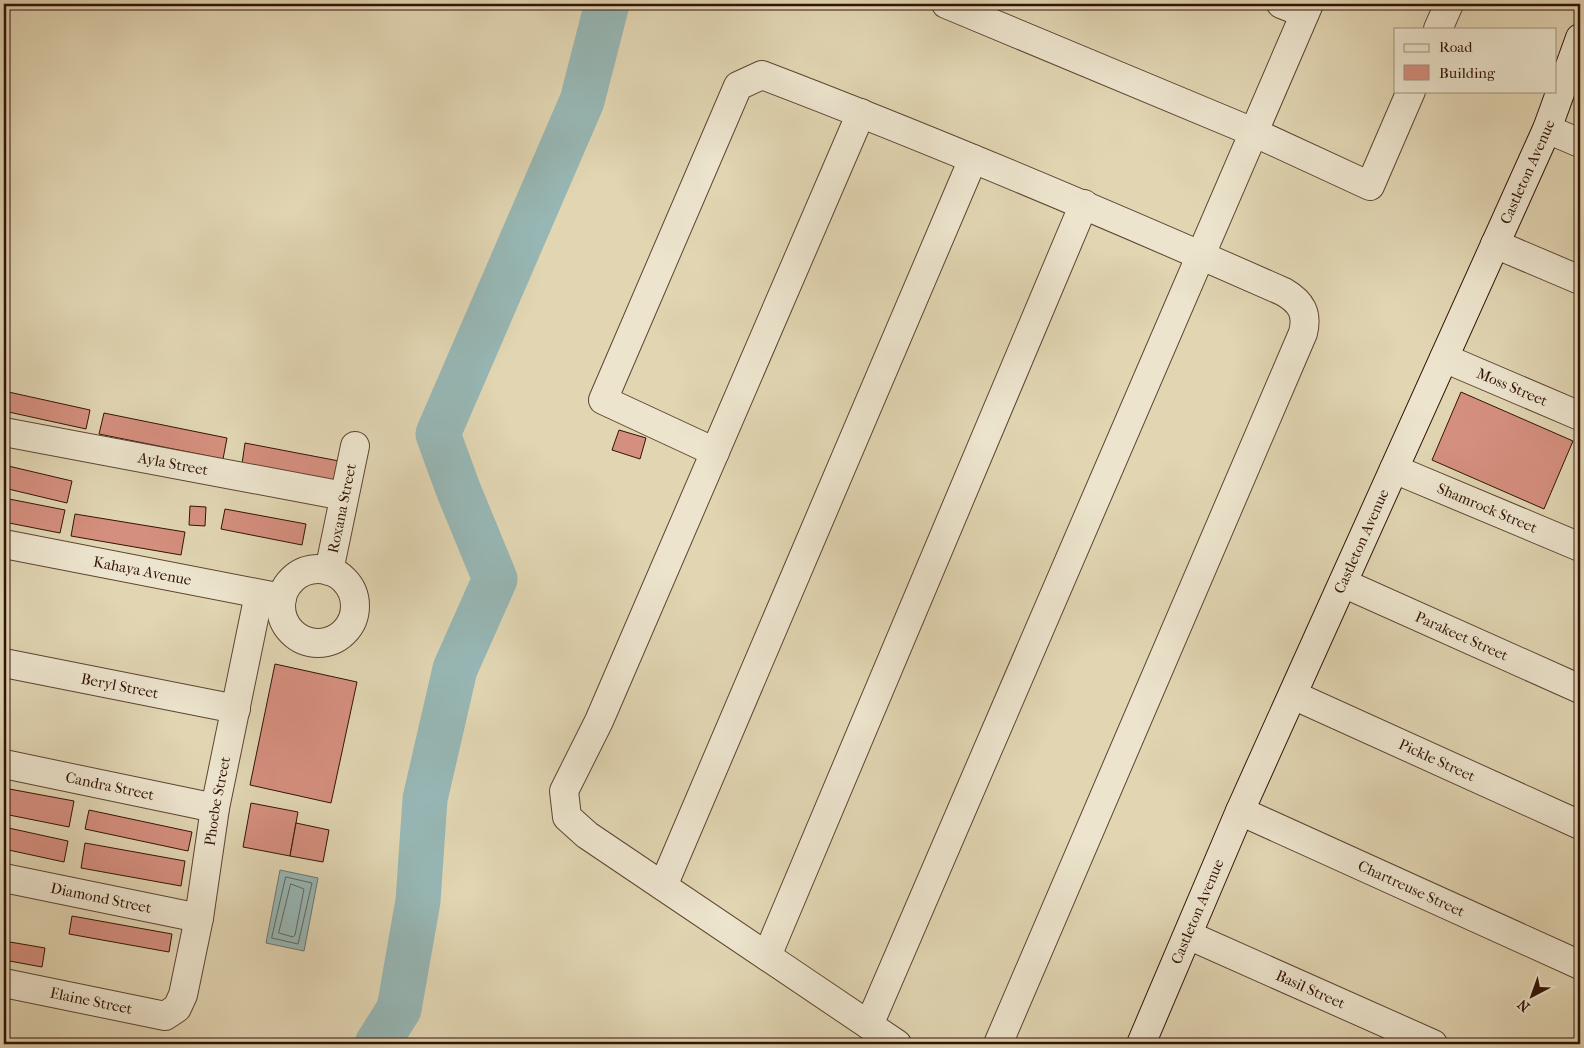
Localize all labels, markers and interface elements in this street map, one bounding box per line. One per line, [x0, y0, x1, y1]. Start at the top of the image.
legend [1394, 28, 1556, 92]
text: Road [1439, 38, 1473, 56]
text: Building [1439, 64, 1496, 82]
street label: Castleton Avenue [1496, 117, 1559, 227]
street label: Moss Street [1474, 364, 1551, 410]
street label: Ayla Street [136, 448, 210, 479]
street label: Roxana Street [324, 461, 360, 555]
street label: Shamrock Street [1434, 479, 1540, 537]
street label: Castleton Avenue [1330, 486, 1393, 596]
street label: Kahaya Avenue [92, 553, 194, 589]
street label: Parakeet Street [1412, 607, 1511, 665]
street label: Beryl Street [79, 669, 161, 703]
street label: Pickle Street [1396, 735, 1479, 786]
street label: Phoebe Street [201, 754, 234, 847]
street label: Candra Street [64, 768, 156, 804]
street label: Castleton Avenue [1167, 856, 1228, 967]
street label: Chartreuse Street [1355, 857, 1468, 921]
street label: Diamond Street [49, 879, 154, 917]
street label: Basil Street [1273, 966, 1348, 1013]
north arrow [1506, 970, 1556, 1020]
street label: Elaine Street [48, 984, 135, 1018]
text: N [1514, 995, 1533, 1015]

